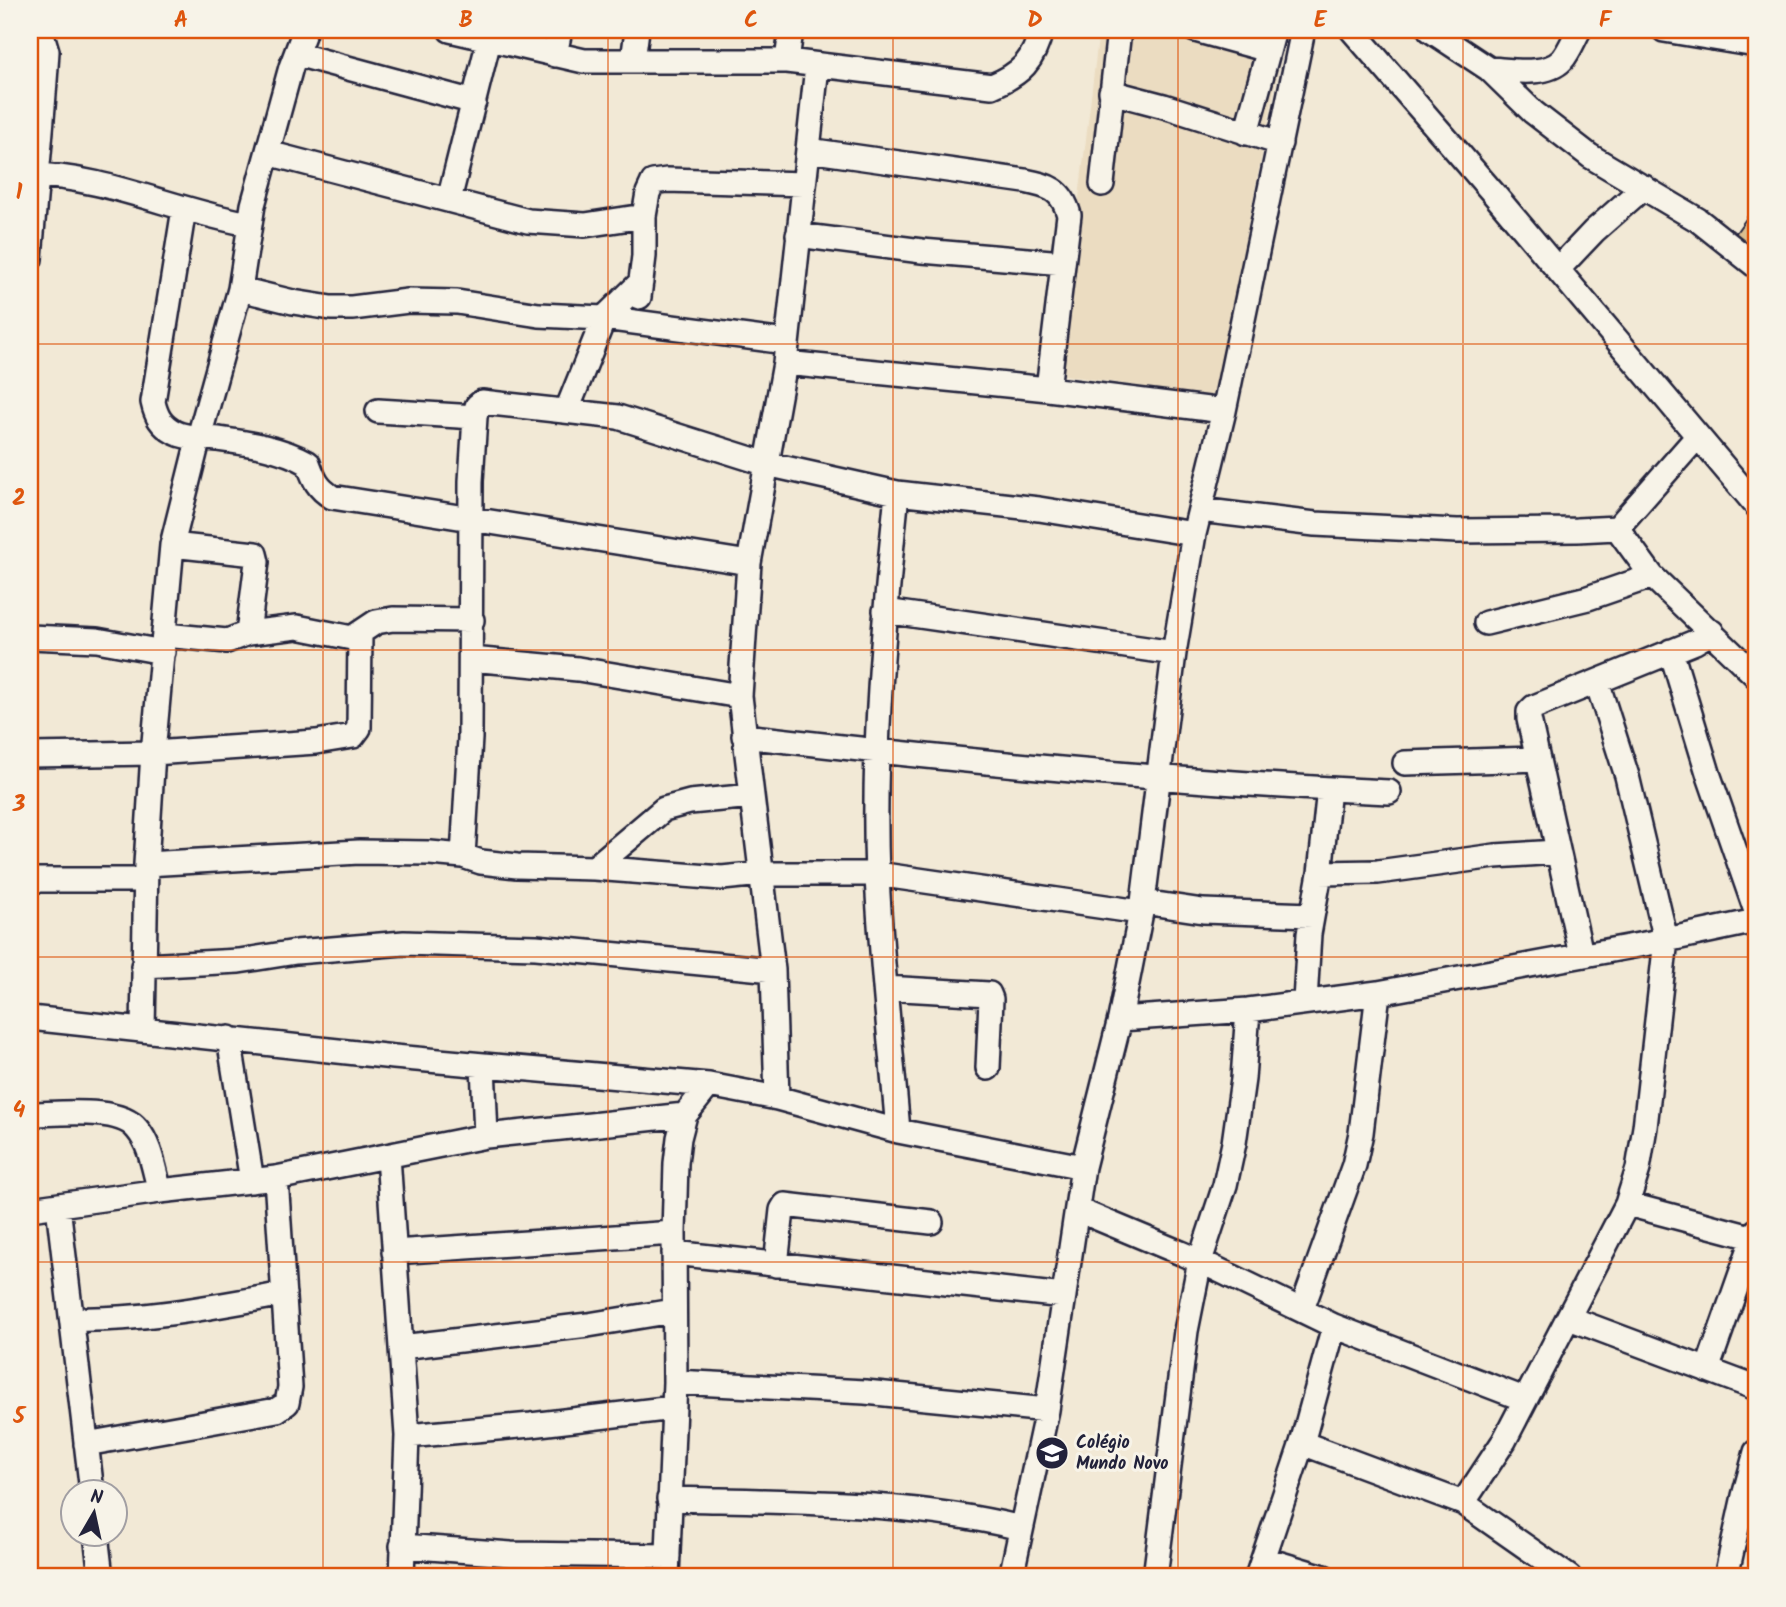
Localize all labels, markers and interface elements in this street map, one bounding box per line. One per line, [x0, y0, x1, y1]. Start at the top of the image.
text: A [174, 3, 188, 39]
text: B [459, 3, 473, 39]
text: C [744, 3, 758, 39]
text: D [1027, 3, 1043, 39]
text: E [1314, 3, 1328, 39]
text: F [1599, 3, 1613, 39]
text: 1 [16, 175, 23, 211]
text: 2 [12, 481, 26, 517]
text: 3 [12, 787, 26, 823]
text: 4 [13, 1093, 26, 1129]
text: 5 [12, 1399, 27, 1435]
place label: Colégio Mundo Novo [1076, 1429, 1169, 1479]
school or university icon: Colégio Mundo Novo [1033, 1434, 1071, 1472]
north arrow [60, 1478, 130, 1548]
text: N [88, 1482, 105, 1514]

